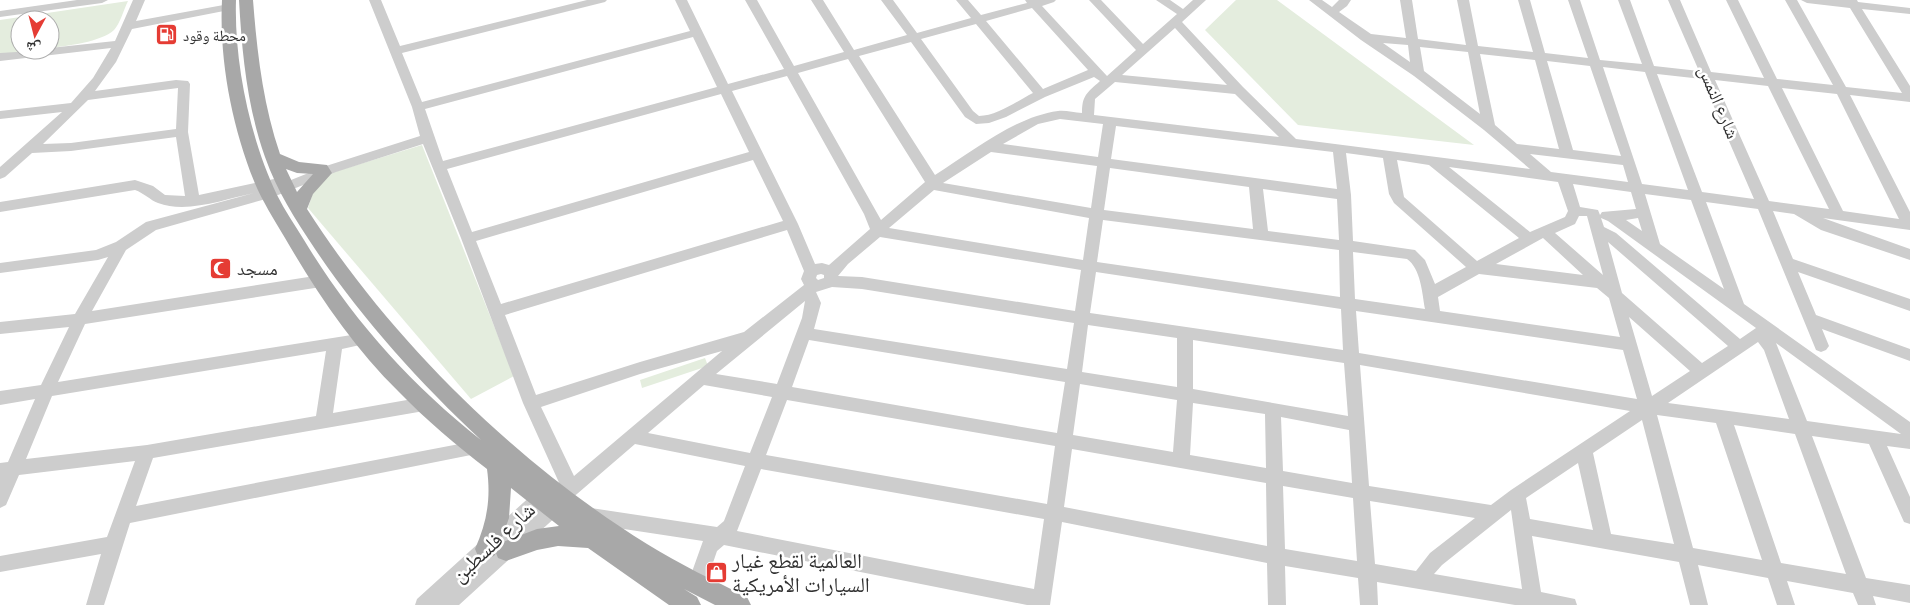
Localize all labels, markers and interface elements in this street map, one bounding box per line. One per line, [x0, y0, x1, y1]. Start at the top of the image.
north arrow [10, 10, 60, 60]
fuel station icon: محطة وقود [155, 23, 179, 47]
place label: محطة وقود [183, 26, 246, 45]
text: ش [25, 38, 42, 58]
street label: شارع النمس [1693, 62, 1745, 142]
mosque icon: مسجد [209, 256, 233, 280]
place label: مسجد [237, 257, 278, 280]
street label: شارع فلسطين [445, 496, 541, 588]
place label: العالمية لقطع غيار السيارات الأمريكية [731, 547, 870, 598]
shop icon: العالمية لقطع غيار السيارات الأمريكية [704, 560, 728, 584]

